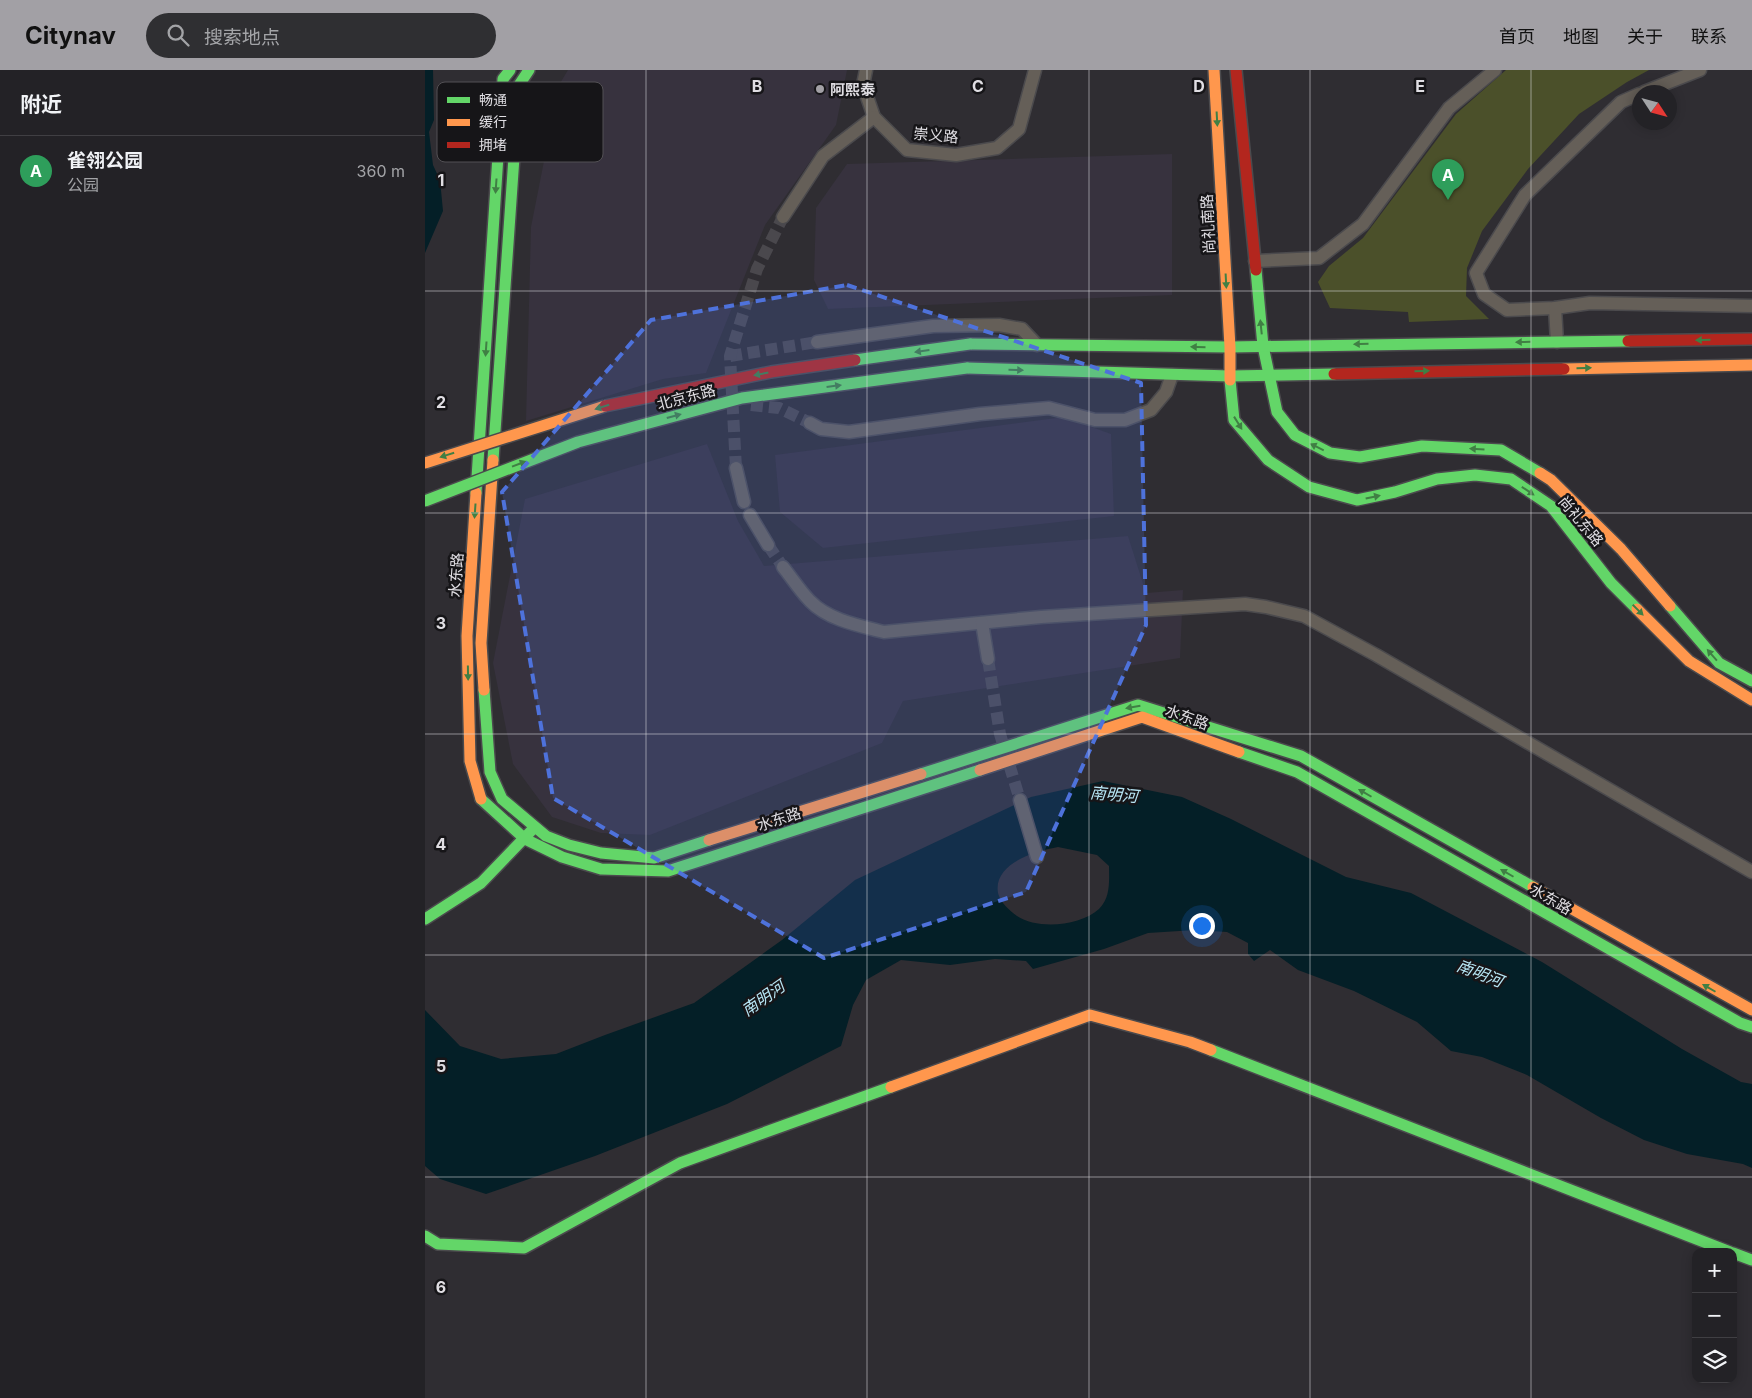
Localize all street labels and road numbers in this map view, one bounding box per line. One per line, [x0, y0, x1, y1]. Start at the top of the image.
street label: 崇义路 [913, 124, 959, 146]
street label: 尚礼南路 [1197, 194, 1219, 254]
street label: 北京东路 [655, 380, 717, 414]
street label: 尚礼东路 [1554, 492, 1608, 550]
street label: 水东路 [445, 552, 467, 598]
street label: 水东路 [1163, 700, 1211, 734]
street label: 水东路 [755, 803, 803, 835]
street label: 水东路 [1527, 880, 1575, 918]

